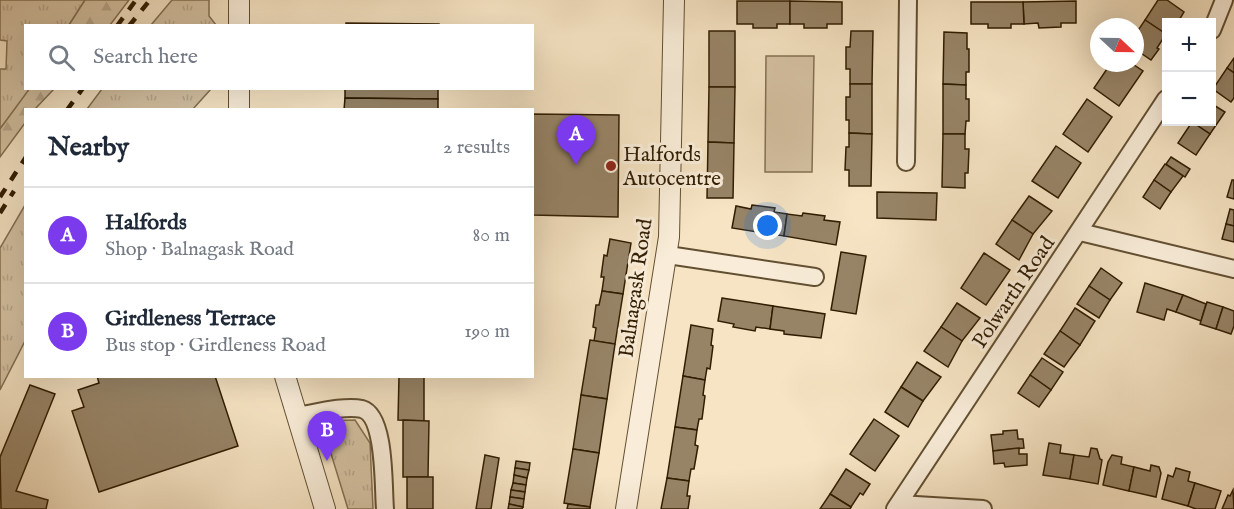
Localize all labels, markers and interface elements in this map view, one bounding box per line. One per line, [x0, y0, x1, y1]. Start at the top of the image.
north arrow [1090, 18, 1144, 72]
map controls [1162, 18, 1216, 126]
button: + [1162, 18, 1216, 72]
search box [24, 24, 534, 90]
icon: search [45, 41, 78, 74]
text: Search here [93, 43, 198, 71]
button: − [1162, 72, 1216, 126]
pin: A [556, 116, 596, 165]
text: Nearby [48, 131, 129, 164]
text: 2 results [443, 135, 510, 160]
place label: Halfords Autocentre [622, 142, 721, 193]
marker: Halfords Autocentre [604, 159, 618, 173]
text: Halfords [105, 209, 187, 237]
your location [753, 211, 782, 240]
street label: Balnagask Road [613, 216, 660, 359]
text: A [61, 223, 74, 248]
text: 80 m [473, 223, 510, 248]
street label: Polwarth Road [967, 231, 1062, 354]
text: Shop · Balnagask Road [105, 237, 294, 262]
text: Girdleness Terrace [105, 305, 276, 333]
text: B [61, 319, 74, 344]
text: 190 m [464, 319, 510, 344]
text: Bus stop · Girdleness Road [105, 333, 326, 358]
pin: B [308, 412, 346, 461]

